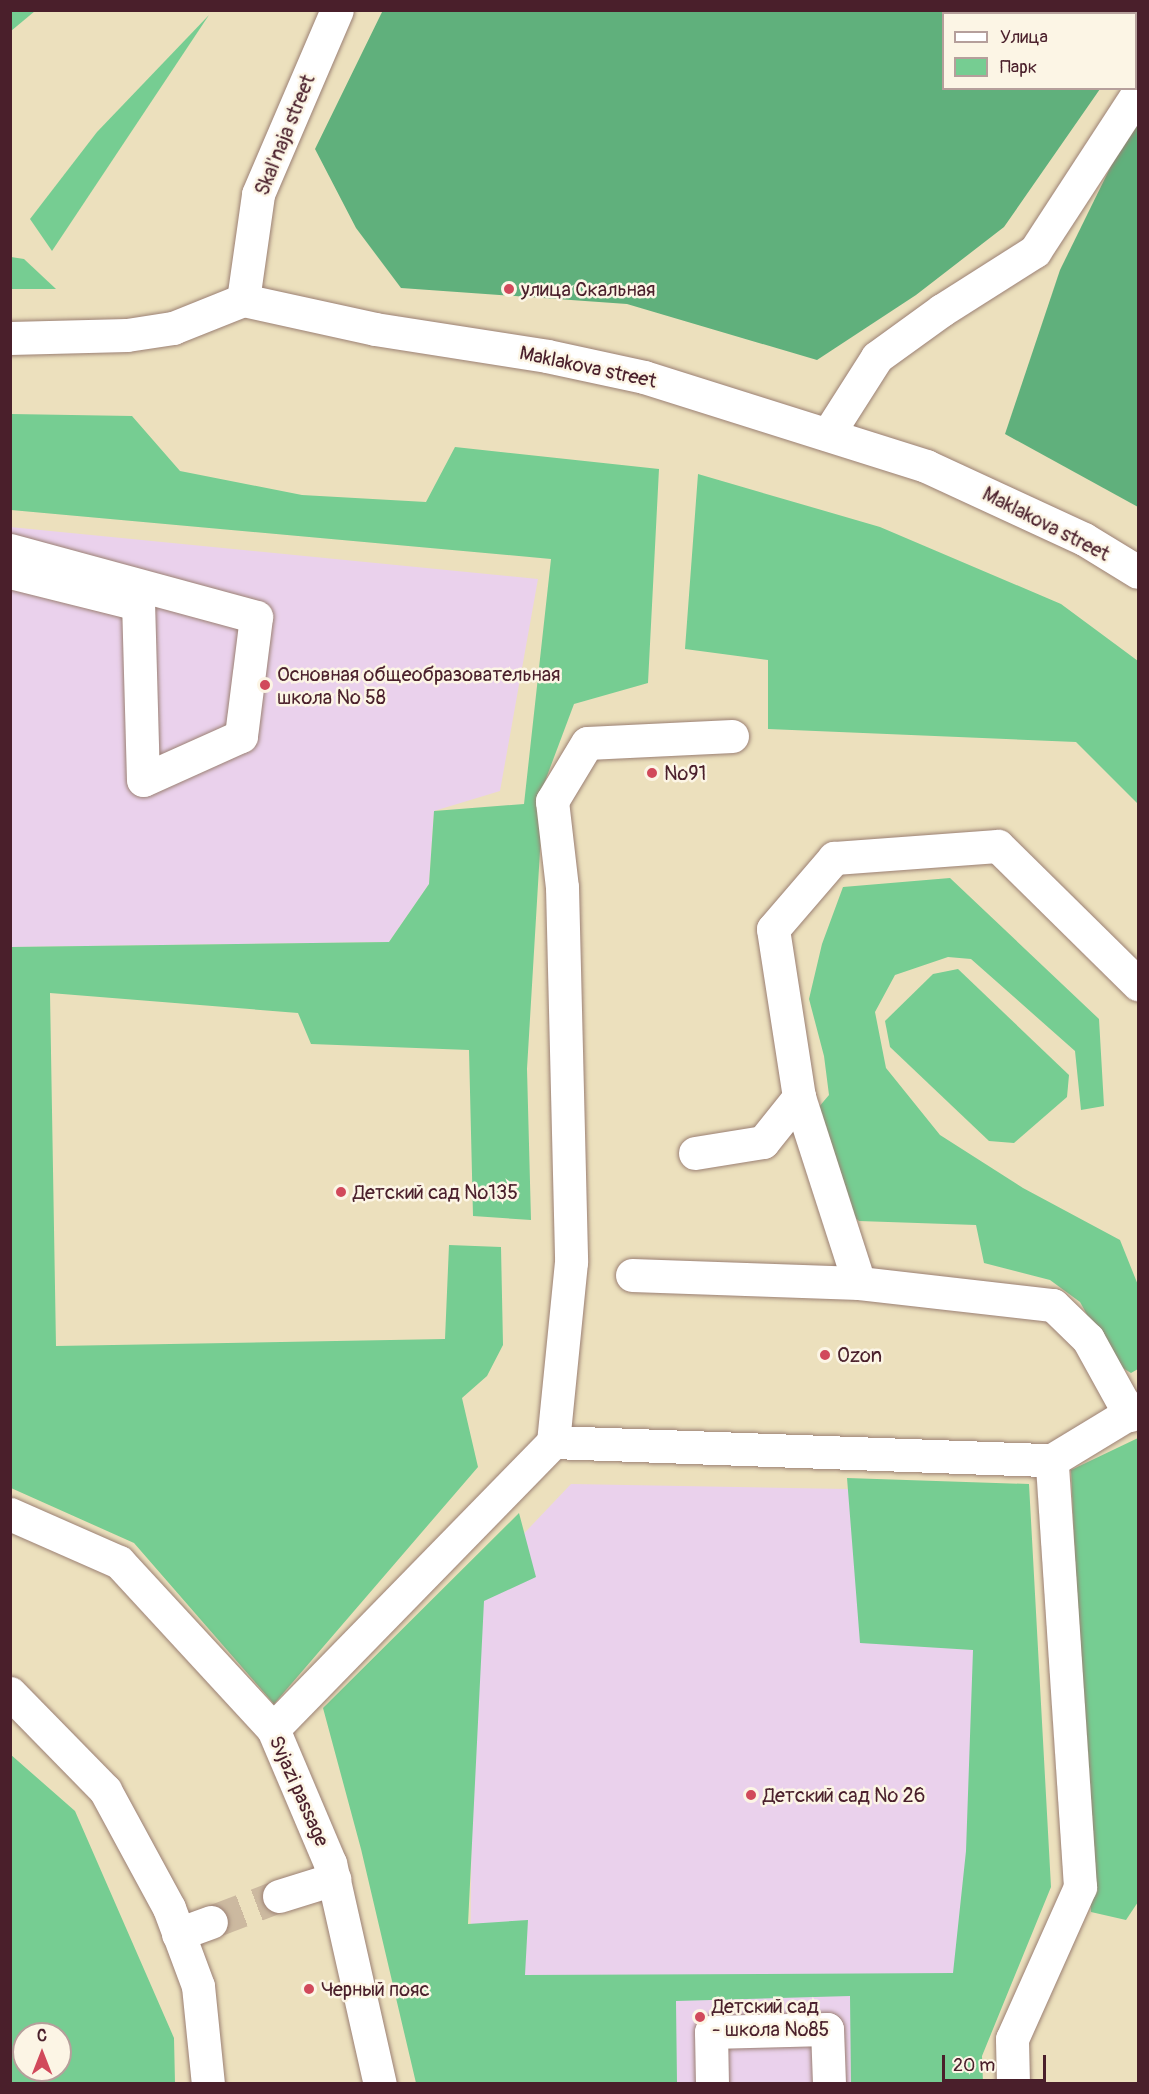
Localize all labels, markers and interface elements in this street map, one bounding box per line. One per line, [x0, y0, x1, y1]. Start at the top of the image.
legend [942, 12, 1137, 90]
text: Улица [1000, 26, 1048, 49]
text: Парк [1000, 56, 1037, 79]
street label: Skal'naja street [250, 71, 320, 199]
place label: улица Скальная [521, 277, 655, 301]
marker: улица Скальная [502, 282, 516, 296]
street label: Maklakova street [517, 341, 659, 393]
street label: Maklakova street [978, 482, 1114, 566]
place label: Основная общеобразовательная школа № 58 [277, 662, 560, 709]
marker: Основная общеобразовательная школа № 58 [258, 678, 272, 692]
place label: №91 [664, 761, 706, 785]
marker: №91 [645, 766, 659, 780]
place label: Детский сад №135 [353, 1180, 518, 1204]
marker: Детский сад №135 [334, 1185, 348, 1199]
place label: Ozon [837, 1343, 882, 1367]
marker: Ozon [818, 1348, 832, 1362]
street label: Svjazi passage [264, 1732, 334, 1850]
place label: Детский сад № 26 [763, 1783, 925, 1807]
marker: Детский сад № 26 [744, 1788, 758, 1802]
place label: Черный пояс [321, 1977, 430, 2001]
marker: Черный пояс [302, 1982, 316, 1996]
place label: Детский сад - школа №85 [712, 1994, 829, 2041]
marker: Детский сад - школа №85 [693, 2010, 707, 2024]
north arrow [12, 2022, 72, 2082]
text: С [37, 2026, 47, 2046]
scale bar [945, 2043, 1048, 2081]
text: 20 m [953, 2054, 995, 2077]

